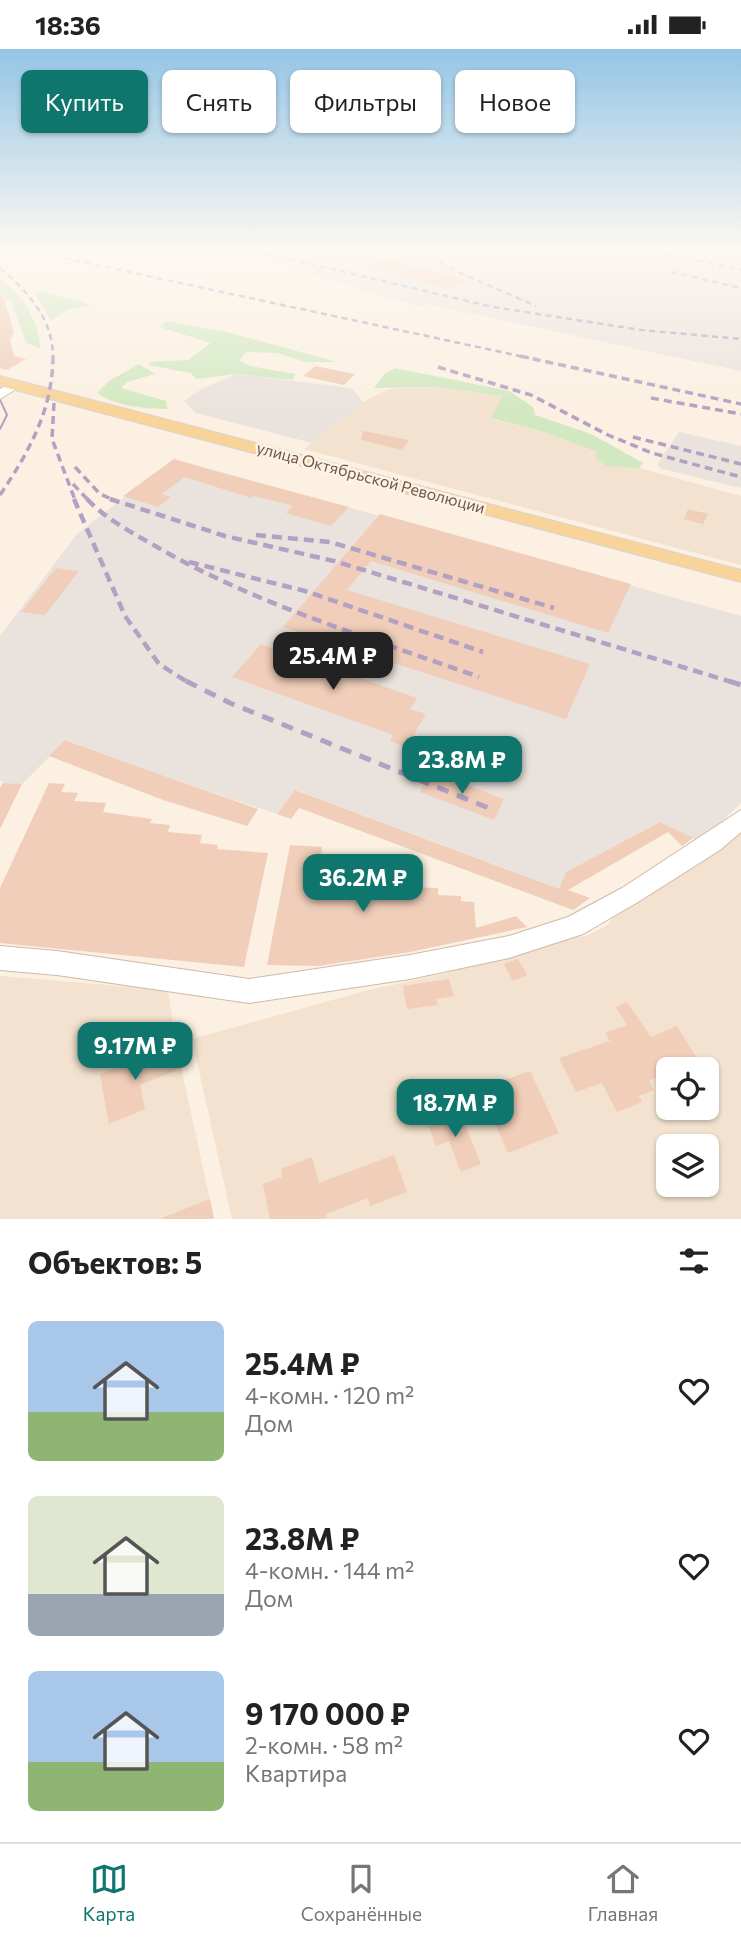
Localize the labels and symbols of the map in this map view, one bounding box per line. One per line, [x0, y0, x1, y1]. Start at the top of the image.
street label: улица Октябрьской Революции [255, 437, 487, 517]
pin: 25.4M ₽ [268, 633, 398, 692]
pin: 23.8M ₽ [397, 737, 527, 796]
pin: 36.2M ₽ [298, 855, 428, 914]
pin: 9.17M ₽ [70, 1023, 200, 1082]
pin: 18.7M ₽ [390, 1079, 520, 1139]

